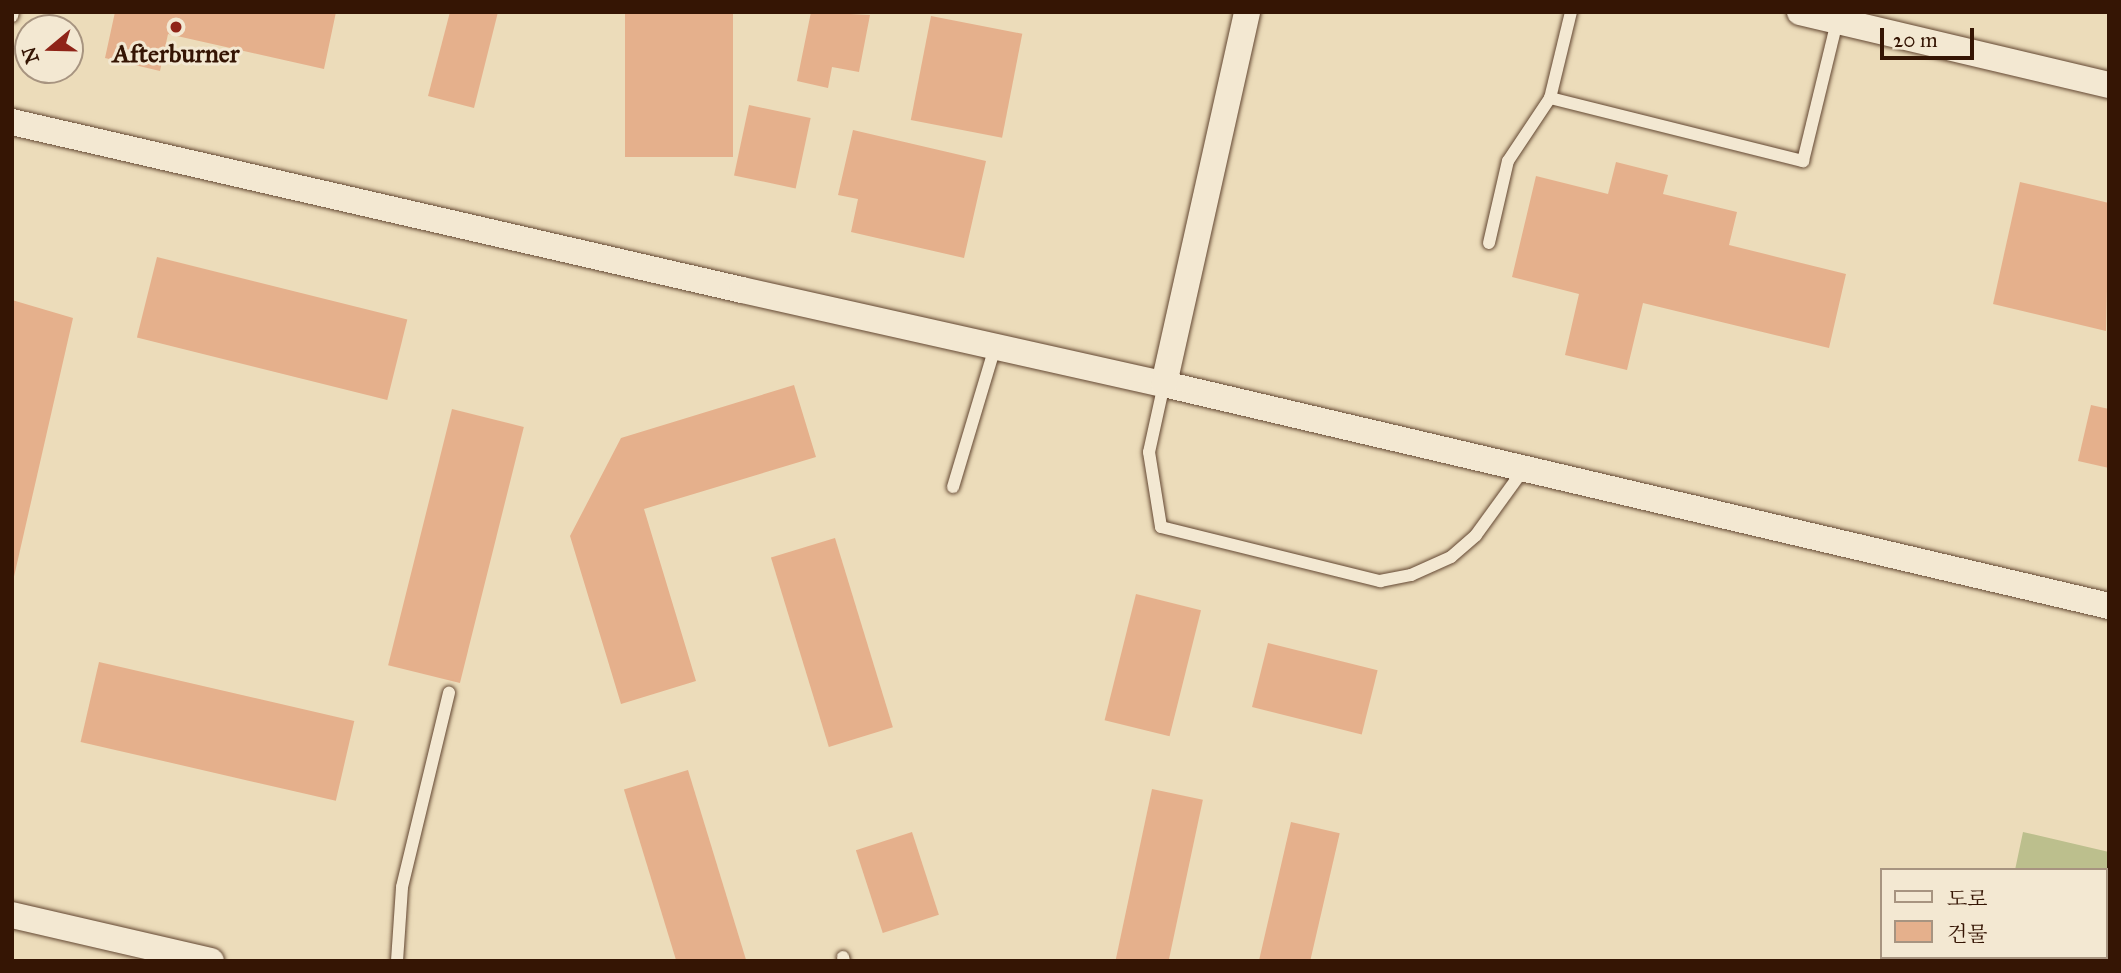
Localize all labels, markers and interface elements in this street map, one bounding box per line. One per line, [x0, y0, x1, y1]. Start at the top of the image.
north arrow [14, 14, 84, 84]
scale bar [1883, 14, 1978, 58]
marker: Afterburner [168, 19, 184, 35]
text: 20 m [1893, 27, 1938, 53]
place label: Afterburner [113, 38, 239, 70]
text: N [17, 44, 44, 67]
legend [1880, 868, 2107, 959]
text: 도로 [1947, 886, 1988, 912]
text: 건물 [1947, 921, 1988, 947]

